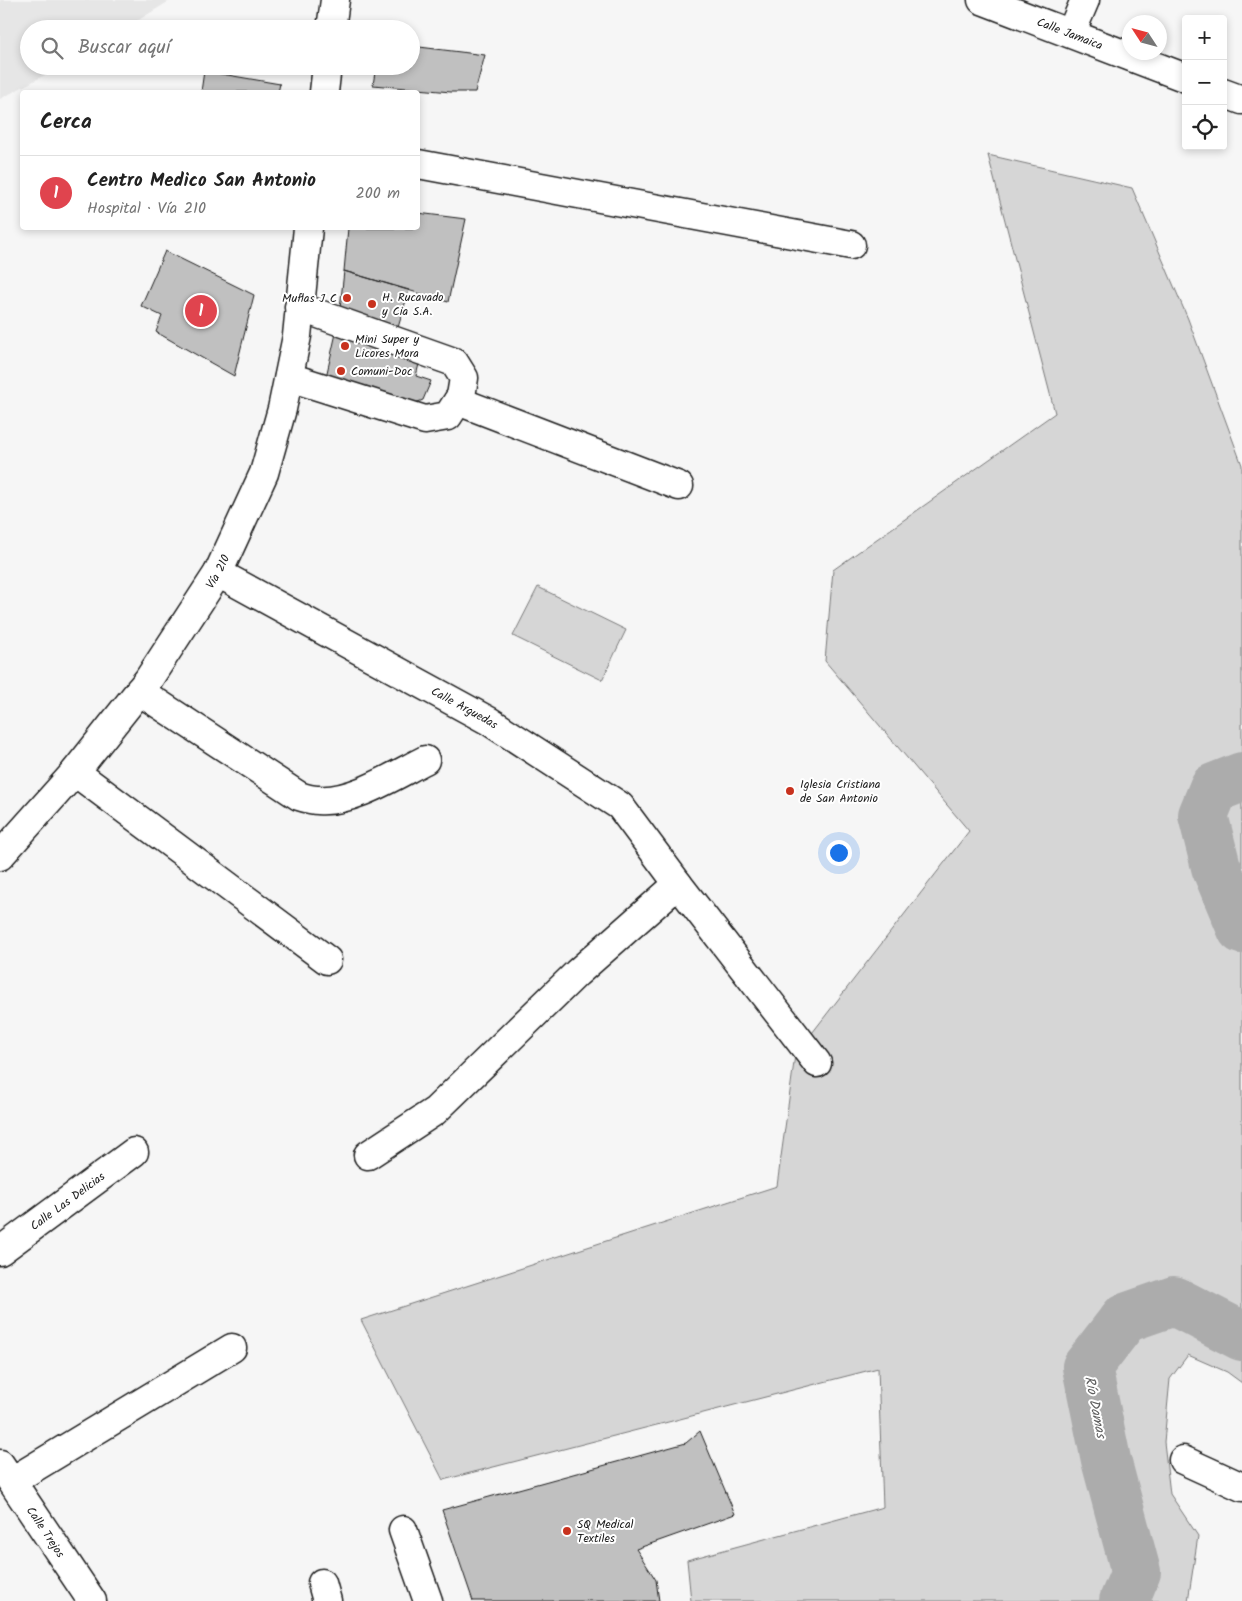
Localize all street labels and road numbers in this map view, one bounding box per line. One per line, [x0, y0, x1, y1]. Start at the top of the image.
street label: Calle Jamaica [1034, 12, 1106, 55]
street label: Vía 210 [201, 551, 235, 593]
street label: Calle Arguedas [428, 682, 502, 734]
street label: Calle Las Delicias [26, 1167, 109, 1235]
street label: Calle Trejos [22, 1503, 70, 1562]

